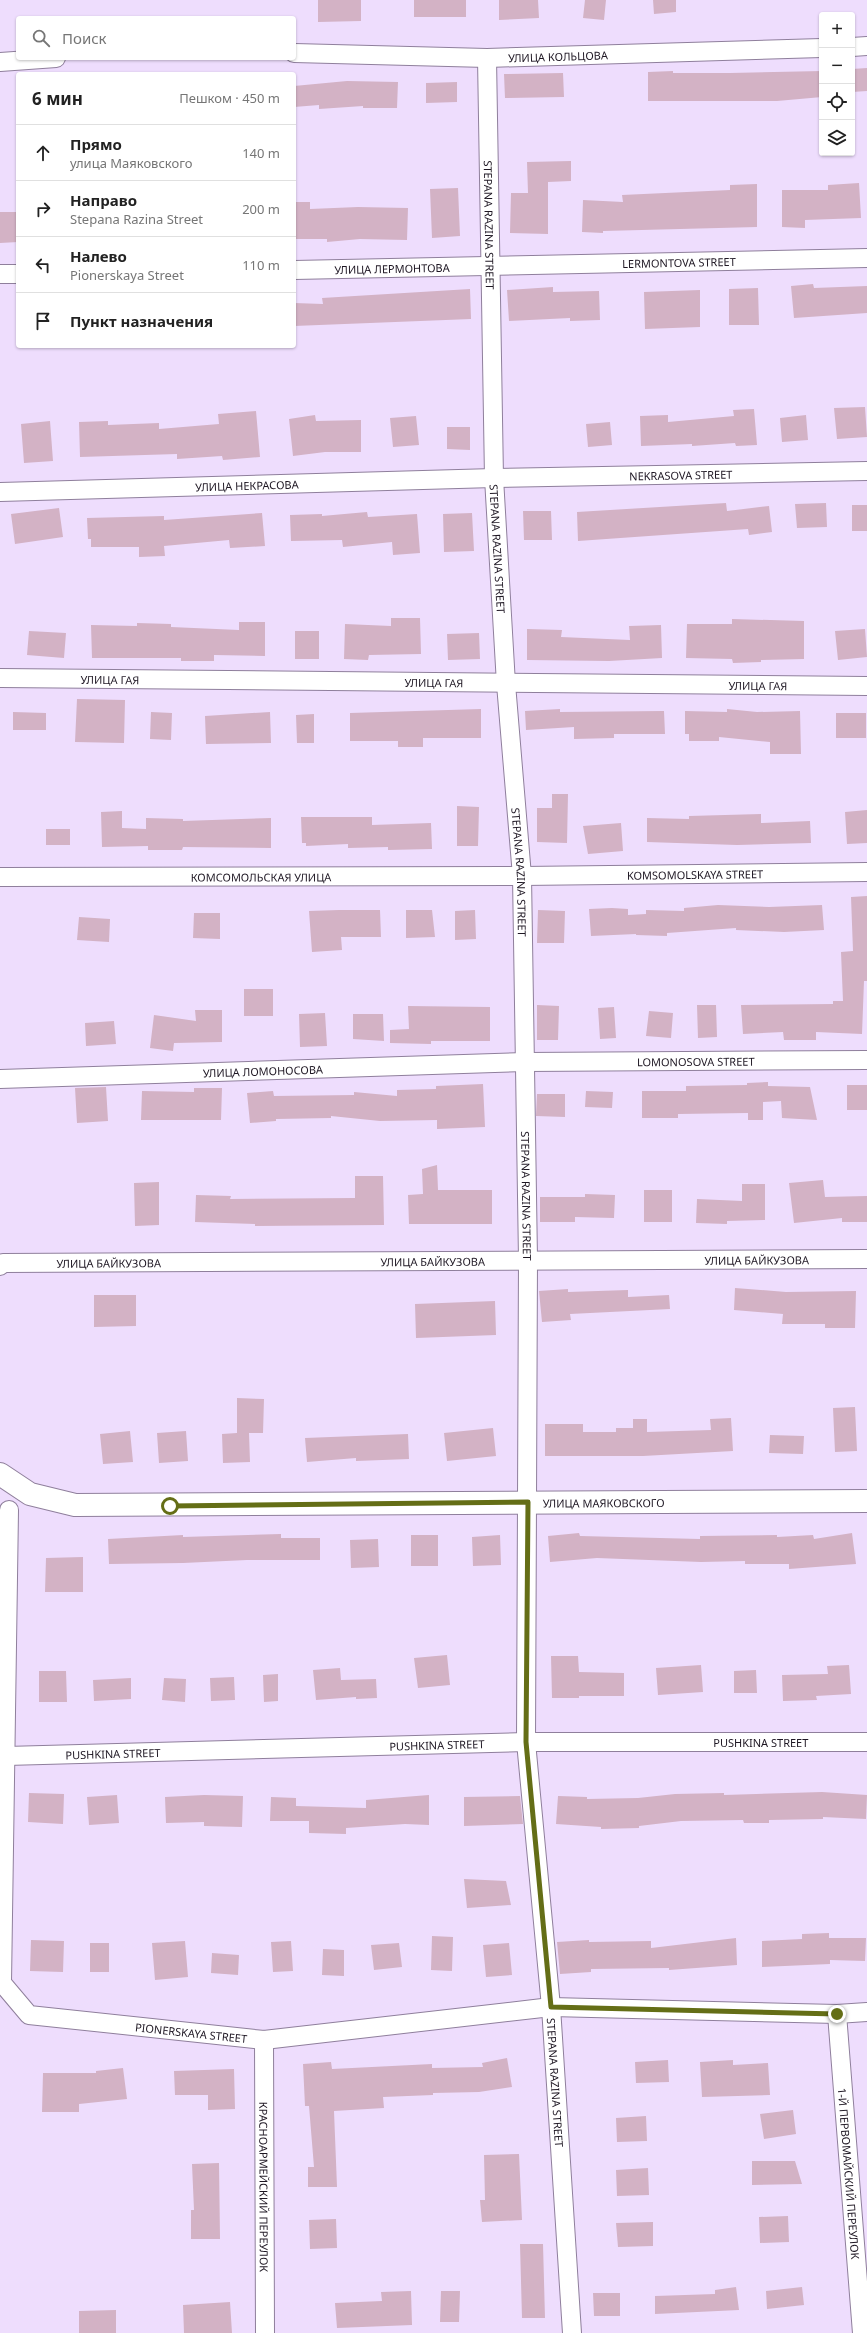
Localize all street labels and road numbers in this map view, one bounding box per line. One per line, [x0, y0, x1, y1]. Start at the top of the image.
street label: УЛИЦА КОЛЬЦОВА [508, 47, 609, 65]
street label: STEPANA RAZINA STREET [481, 160, 498, 290]
street label: LERMONTOVA STREET [622, 253, 736, 271]
street label: УЛИЦА ЛЕРМОНТОВА [334, 259, 451, 277]
street label: NEKRASOVA STREET [629, 466, 732, 483]
street label: УЛИЦА НЕКРАСОВА [195, 476, 300, 494]
street label: STEPANA RAZINA STREET [487, 484, 509, 614]
street label: УЛИЦА ГАЯ [81, 671, 139, 687]
street label: УЛИЦА ГАЯ [405, 674, 463, 690]
street label: УЛИЦА ГАЯ [729, 677, 787, 693]
street label: STEPANA RAZINA STREET [509, 807, 530, 937]
street label: KOMSOMOLSKAYA STREET [627, 866, 763, 882]
street label: КОМСОМОЛЬСКАЯ УЛИЦА [191, 869, 332, 884]
street label: LOMONOSOVA STREET [637, 1053, 755, 1069]
street label: УЛИЦА ЛОМОНОСОВА [203, 1061, 324, 1080]
street label: STEPANA RAZINA STREET [518, 1131, 536, 1261]
street label: УЛИЦА БАЙКУЗОВА [704, 1252, 810, 1267]
street label: УЛИЦА БАЙКУЗОВА [380, 1253, 486, 1269]
street label: УЛИЦА БАЙКУЗОВА [56, 1255, 162, 1270]
street label: УЛИЦА МАЯКОВСКОГО [543, 1495, 665, 1510]
street label: PUSHKINA STREET [713, 1735, 808, 1750]
street label: PUSHKINA STREET [389, 1736, 485, 1753]
street label: PUSHKINA STREET [65, 1744, 161, 1762]
street label: STEPANA RAZINA STREET [544, 2018, 568, 2148]
street label: PIONERSKAYA STREET [134, 2019, 248, 2046]
street label: 1-Й ПЕРВОМАЙСКИЙ ПЕРЕУЛОК [835, 2087, 864, 2260]
street label: КРАСНОАРМЕЙСКИЙ ПЕРЕУЛОК [257, 2102, 272, 2272]

